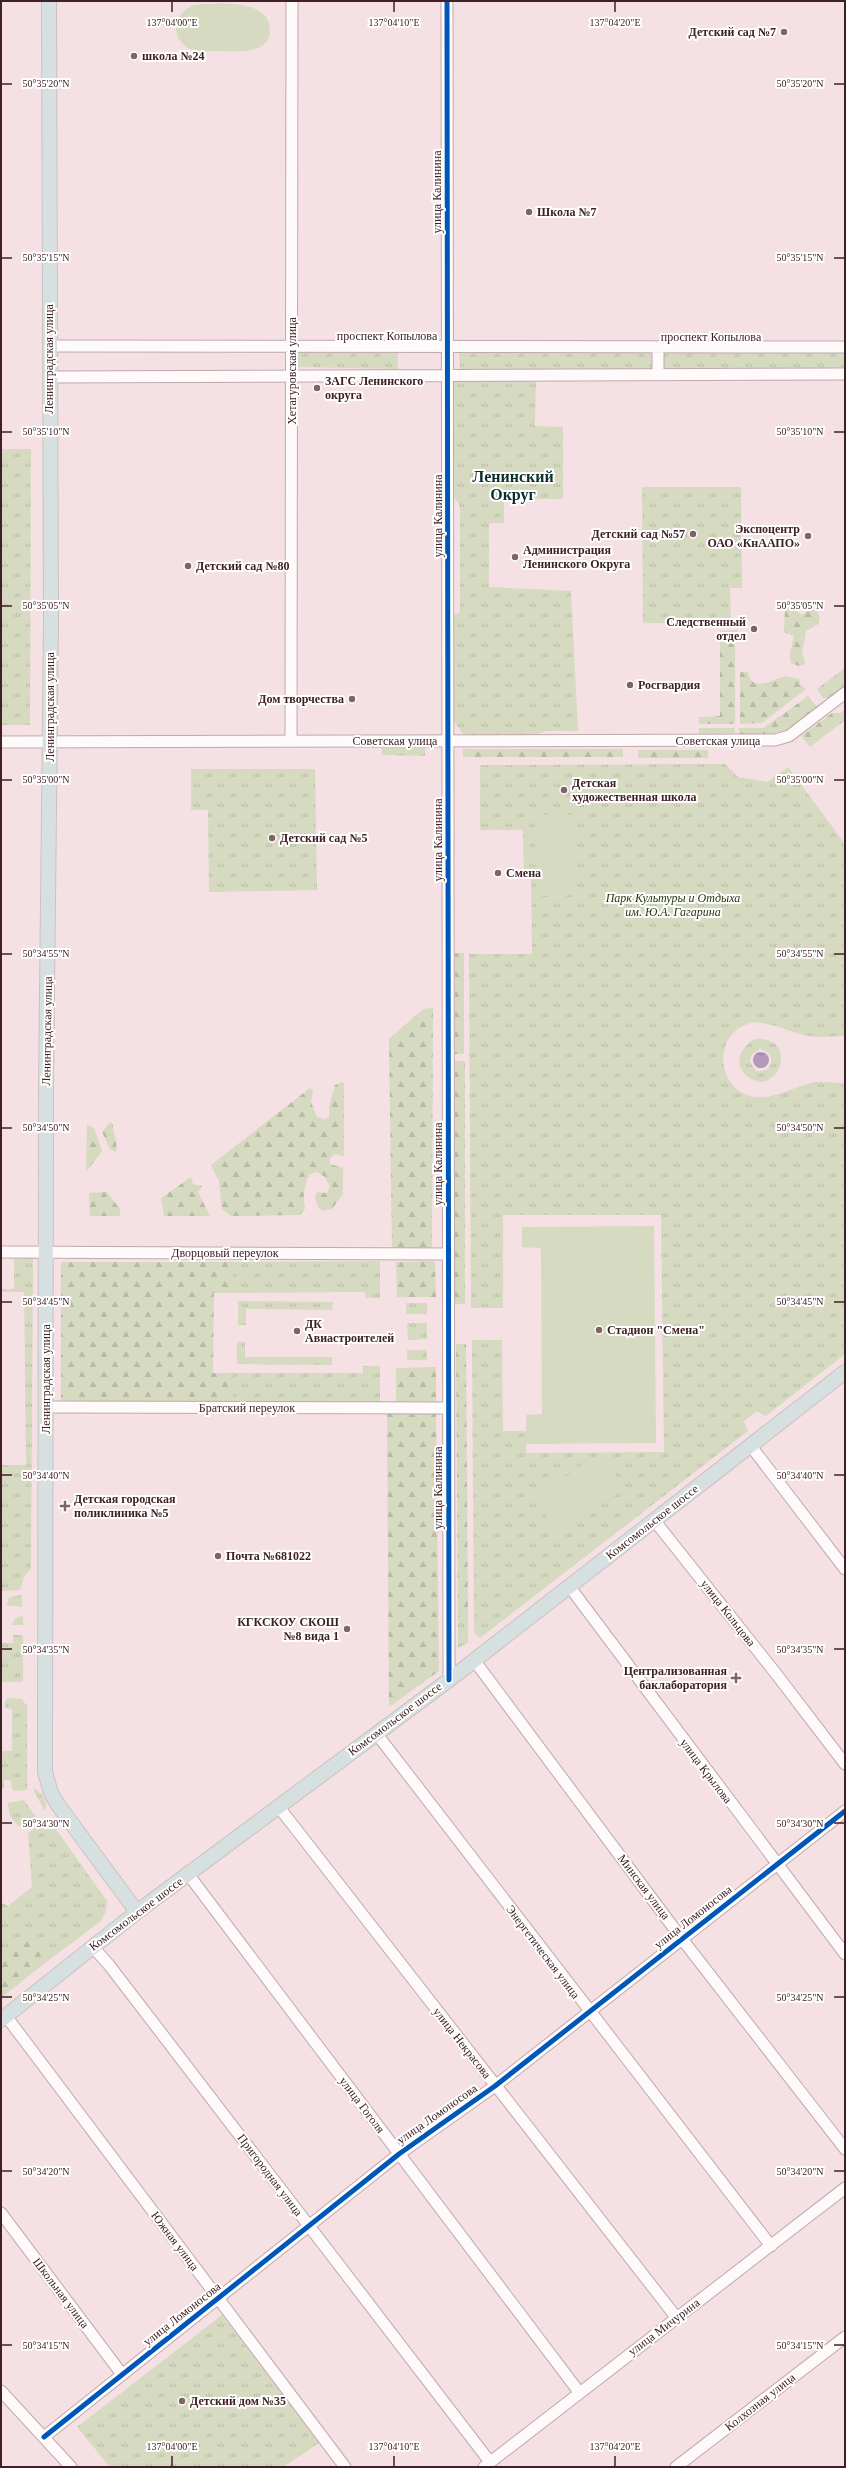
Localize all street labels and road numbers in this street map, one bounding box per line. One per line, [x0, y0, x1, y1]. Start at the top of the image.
street label: улица Калинина [430, 150, 444, 233]
street label: Ленинградская улица [42, 304, 56, 414]
street label: Хетагуровская улица [285, 316, 299, 425]
street label: проспект Копылова [337, 329, 438, 343]
street label: проспект Копылова [661, 330, 762, 344]
street label: улица Калинина [431, 474, 445, 557]
street label: Ленинградская улица [43, 652, 57, 762]
street label: Советская улица [353, 734, 438, 748]
street label: Советская улица [676, 734, 761, 748]
street label: улица Калинина [431, 798, 445, 881]
street label: Ленинградская улица [39, 975, 55, 1086]
street label: улица Калинина [431, 1122, 445, 1205]
street label: Дворцовый переулок [171, 1246, 279, 1260]
street label: Ленинградская улица [39, 1324, 53, 1434]
street label: Братский переулок [199, 1401, 295, 1415]
street label: улица Калинина [431, 1446, 445, 1529]
street label: Комсомольское шоссе [603, 1482, 701, 1562]
street label: улица Кольцова [698, 1577, 759, 1650]
street label: Комсомольское шоссе [345, 1679, 445, 1759]
street label: улица Крылова [677, 1736, 735, 1807]
street label: Минская улица [615, 1852, 673, 1923]
street label: Комсомольское шоссе [86, 1874, 186, 1954]
street label: улица Ломоносова [651, 1882, 735, 1952]
street label: Энергетическая улица [503, 1902, 583, 2002]
street label: улица Некрасова [430, 2005, 494, 2082]
street label: улица Гоголя [336, 2074, 388, 2136]
street label: улица Ломоносова [394, 2081, 480, 2147]
street label: Пригородная улица [235, 2131, 306, 2219]
street label: Южная улица [148, 2209, 202, 2274]
street label: Школьная улица [30, 2255, 92, 2332]
street label: улица Ломоносова [140, 2279, 224, 2349]
street label: улица Мичурина [625, 2295, 703, 2358]
street label: Колхозная улица [722, 2370, 798, 2434]

